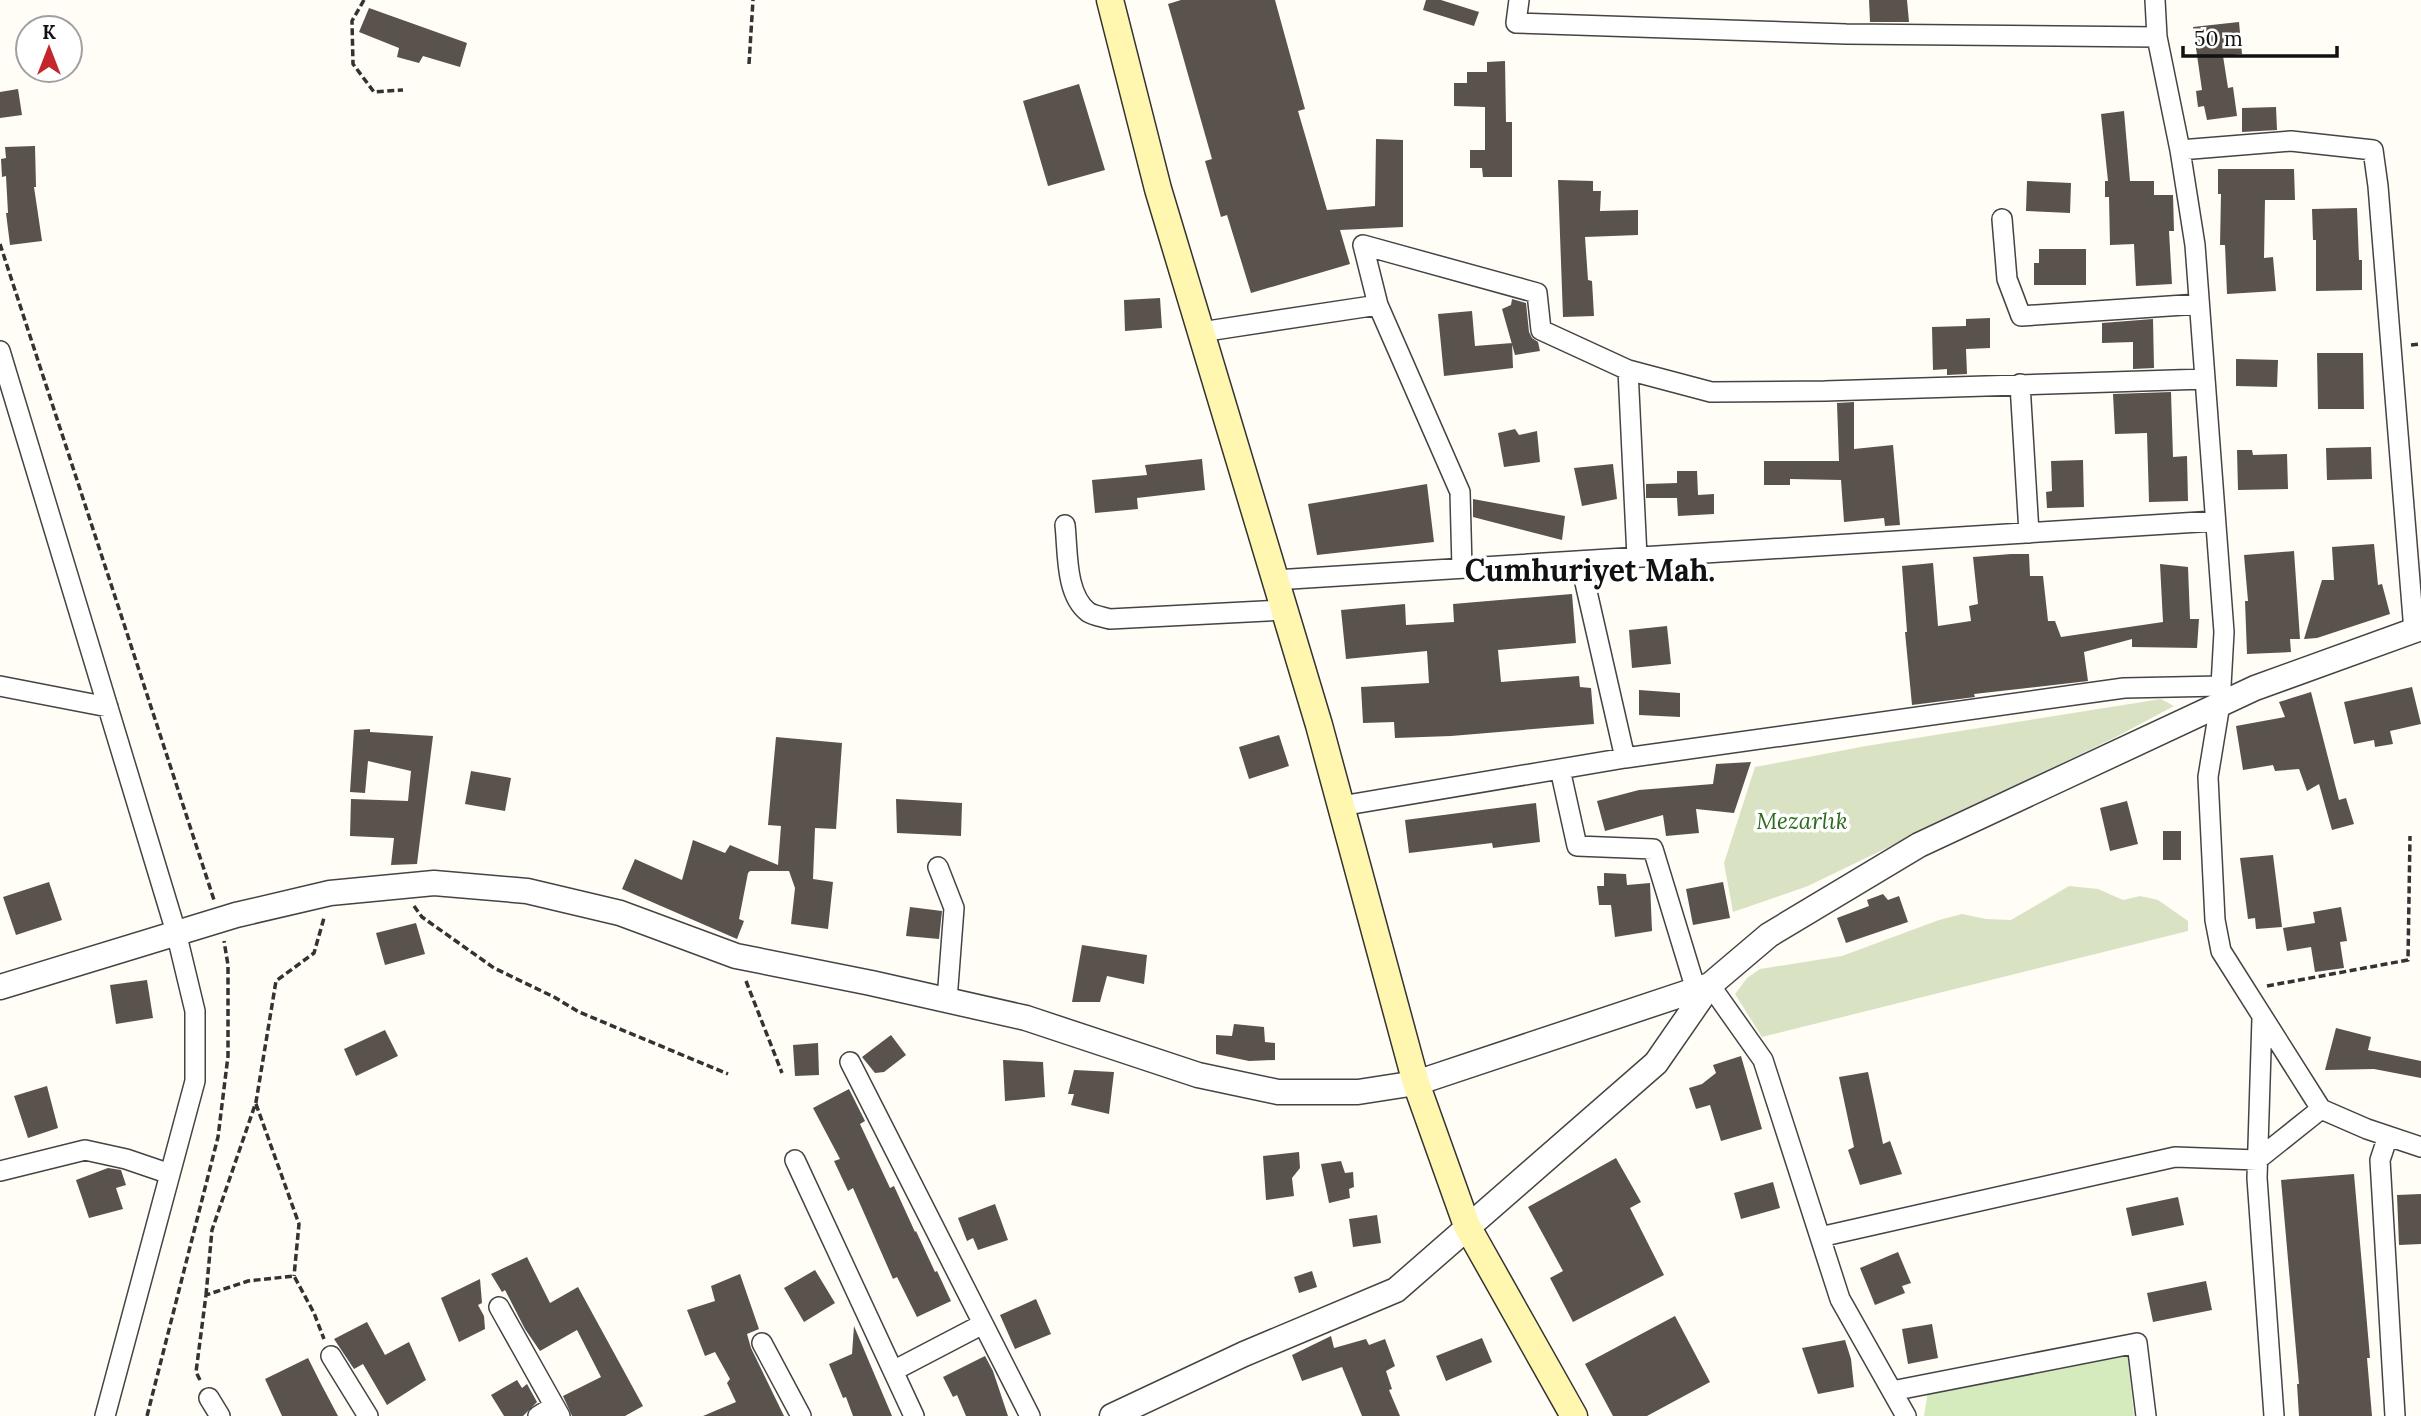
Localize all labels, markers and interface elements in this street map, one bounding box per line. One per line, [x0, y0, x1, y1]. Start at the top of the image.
north arrow [14, 14, 84, 84]
scale bar [2183, 14, 2337, 58]
text: K [42, 20, 56, 44]
text: 50 m [2194, 25, 2243, 52]
district label: Cumhuriyet Mah. [1465, 551, 1715, 590]
park label: Mezarlık [1756, 806, 1848, 835]

